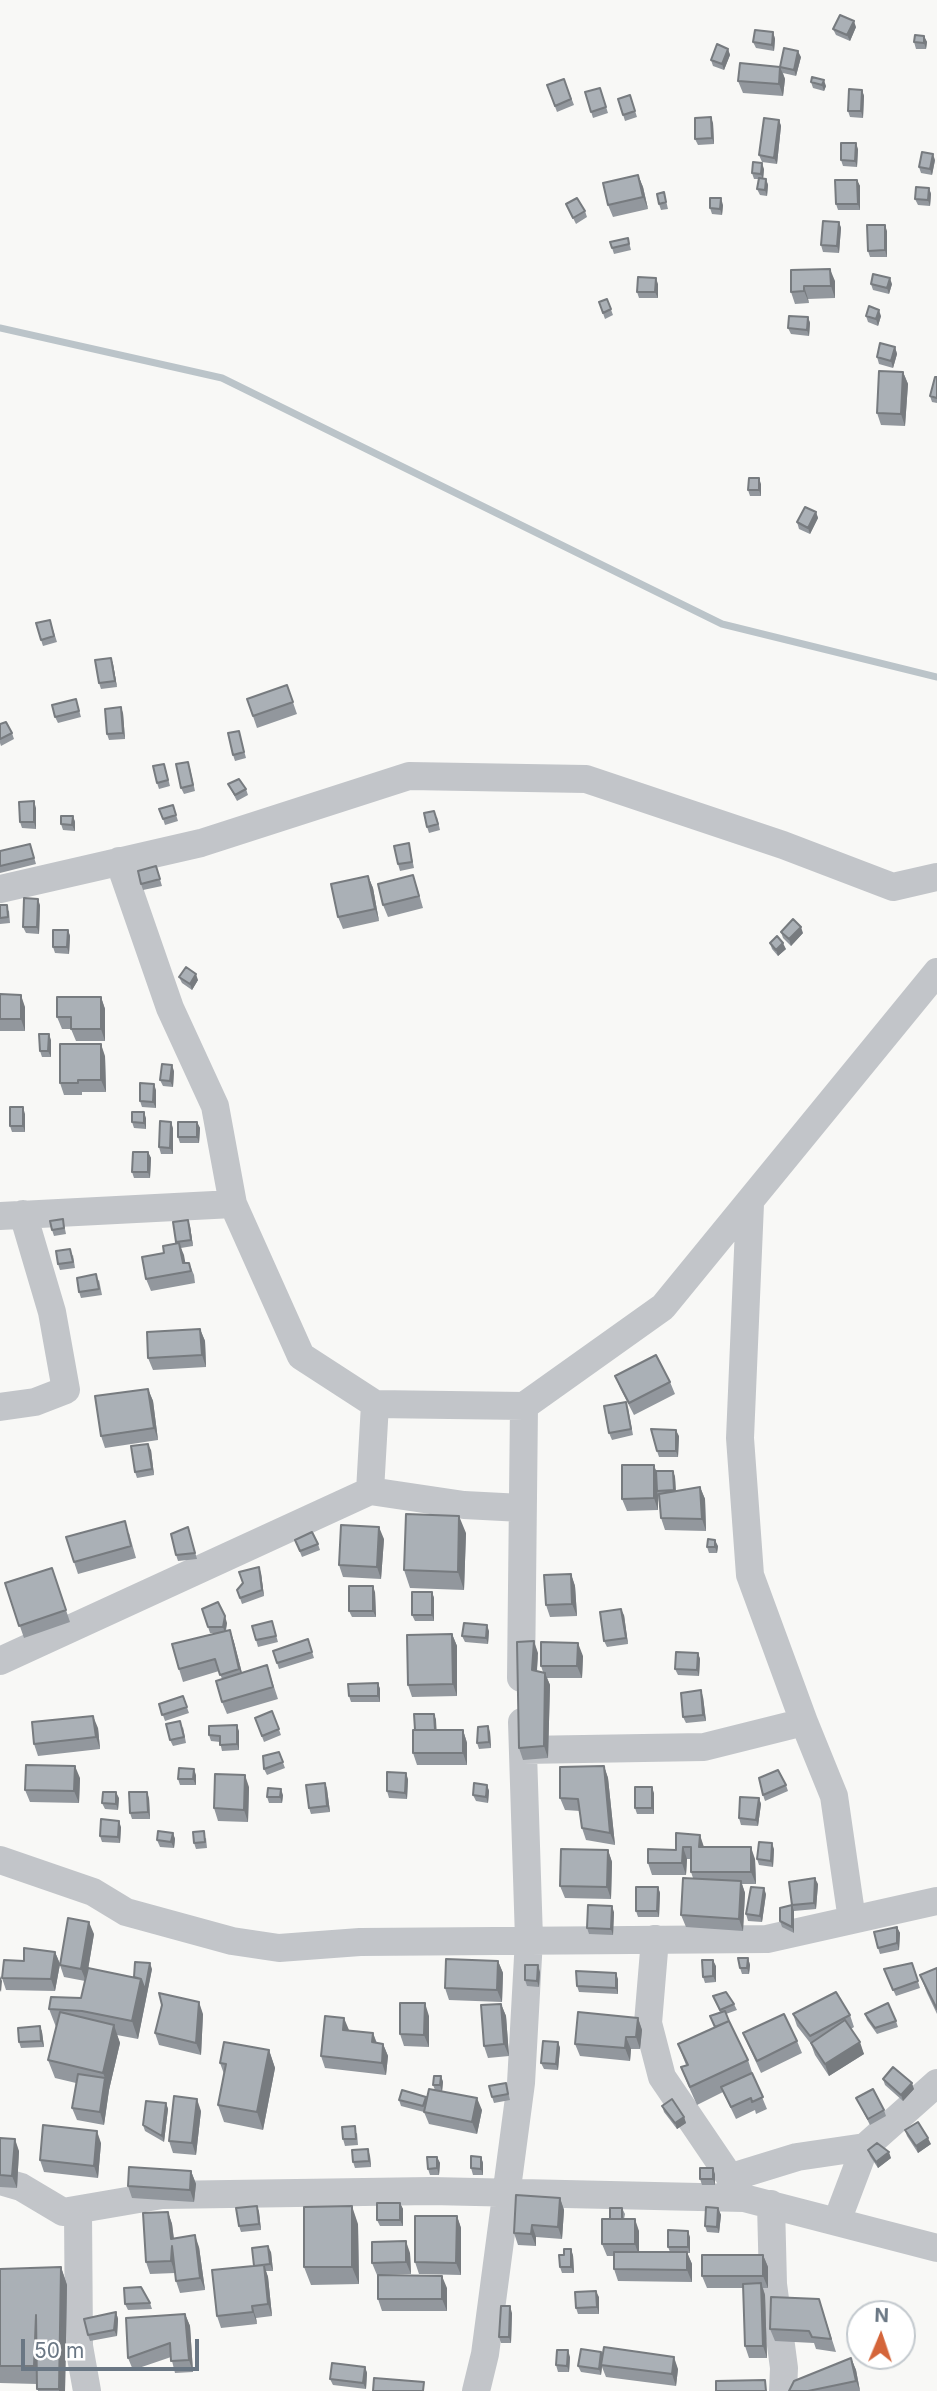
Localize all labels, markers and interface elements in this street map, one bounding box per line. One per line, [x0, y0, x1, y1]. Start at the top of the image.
north arrow [846, 2300, 916, 2370]
text: N [874, 2304, 889, 2327]
scale bar [24, 2324, 203, 2368]
text: 50 m [34, 2338, 84, 2363]

